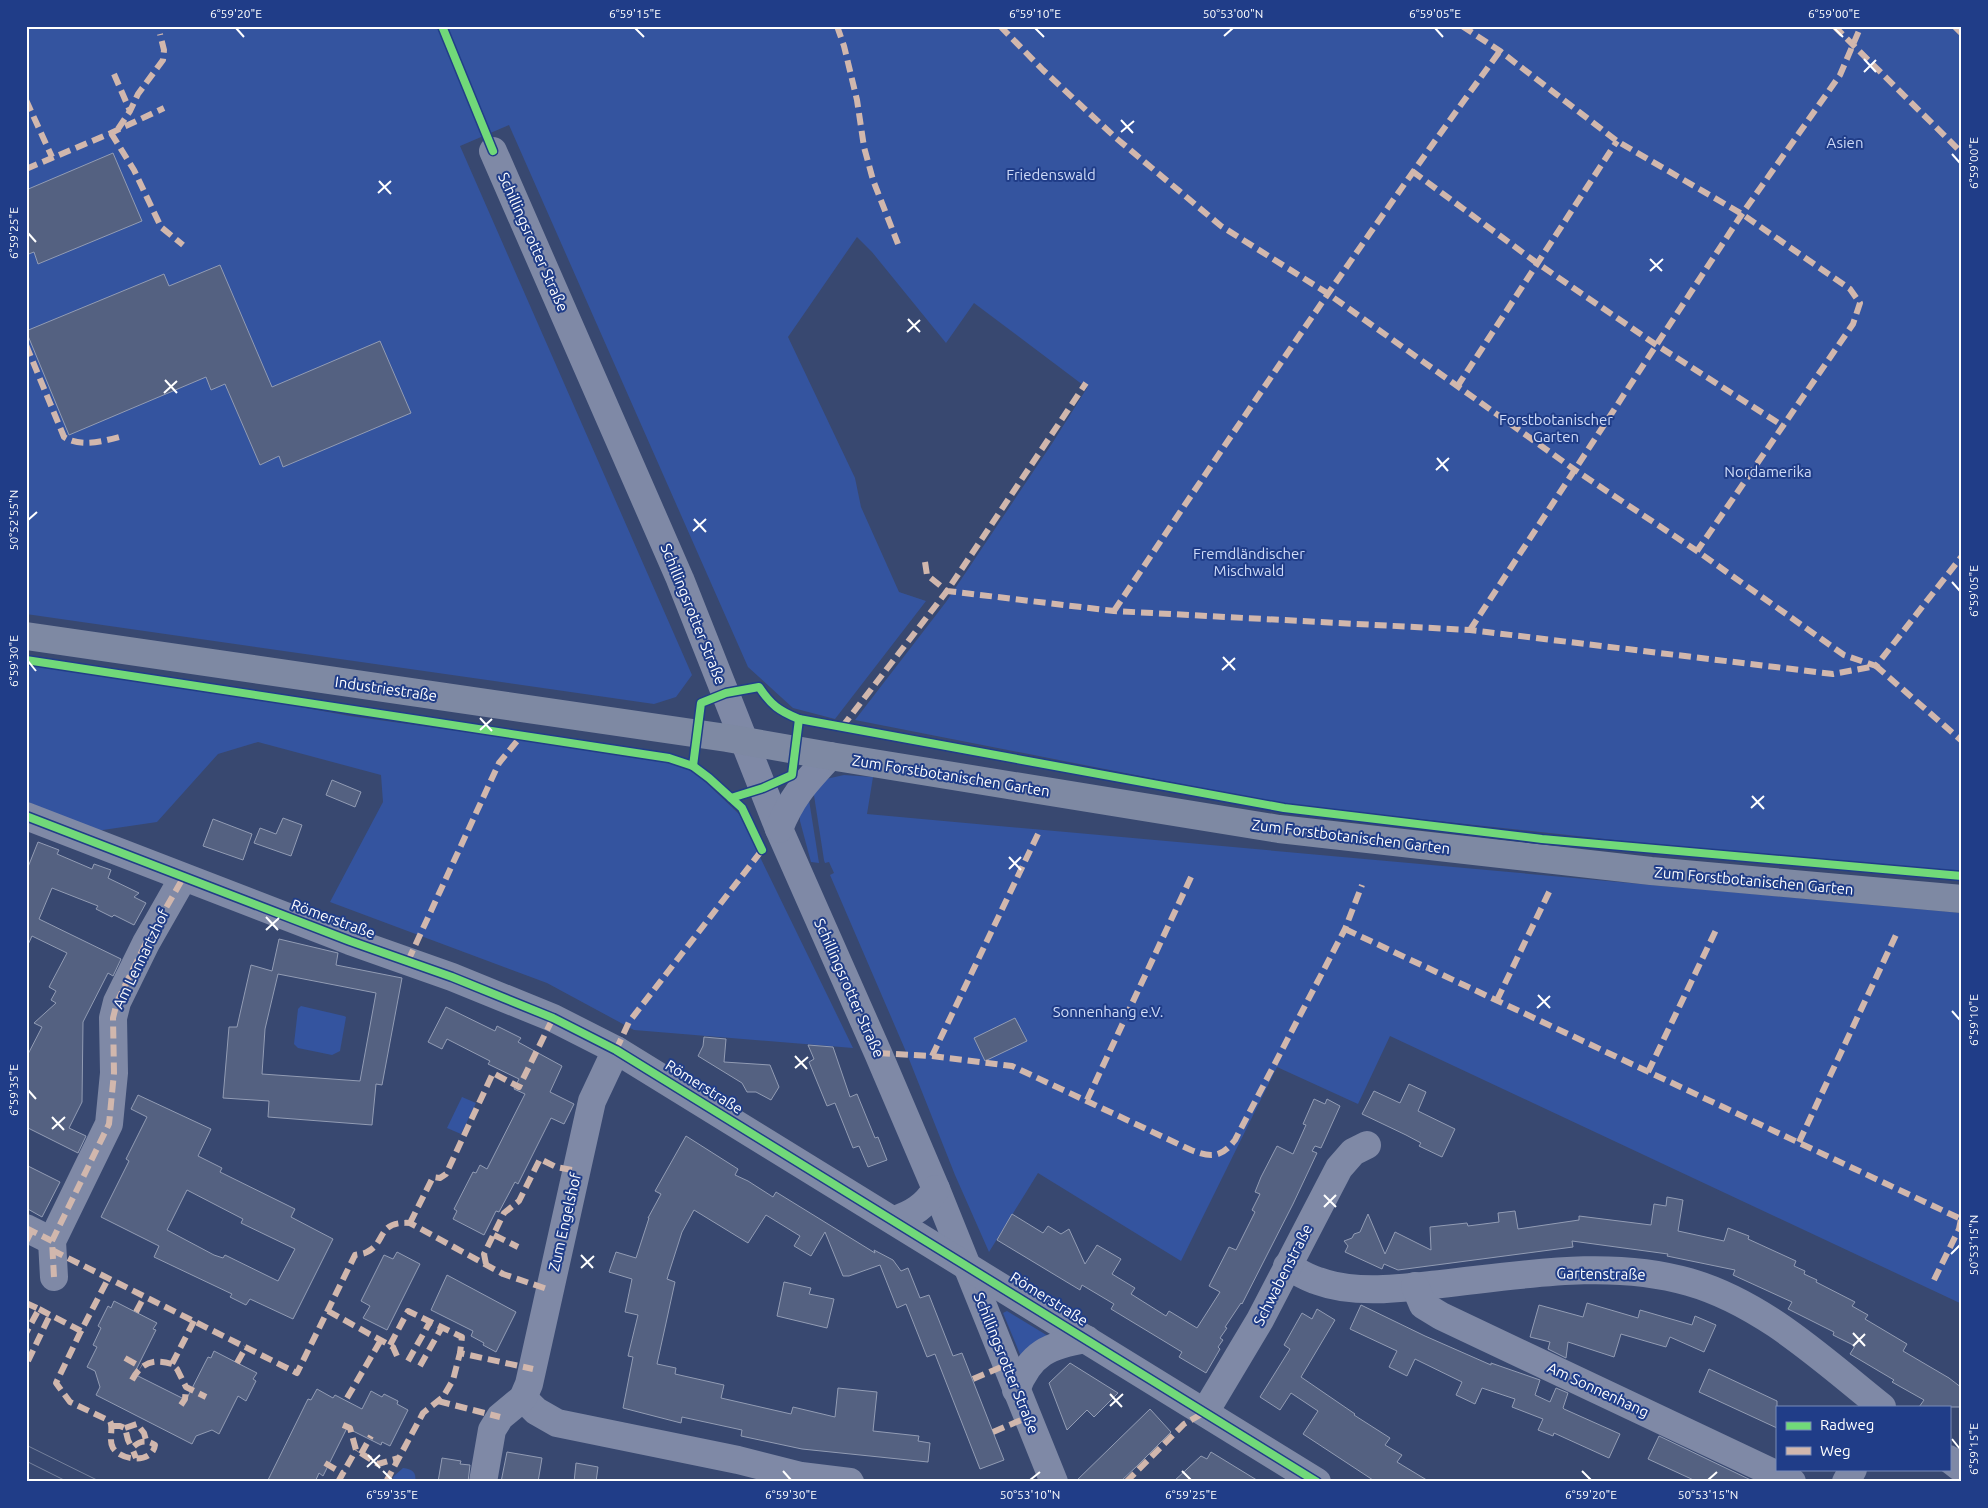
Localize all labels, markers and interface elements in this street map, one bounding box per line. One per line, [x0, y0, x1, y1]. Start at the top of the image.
text: 6°59'20"E [210, 7, 262, 20]
text: 6°59'15"E [609, 7, 661, 20]
text: 6°59'10"E [1009, 7, 1061, 20]
text: 50°53'00"N [1203, 7, 1263, 20]
text: 6°59'05"E [1409, 7, 1461, 20]
text: 6°59'00"E [1808, 7, 1860, 20]
park label: Asien [1827, 134, 1863, 151]
text: 6°59'00"E [1967, 137, 1980, 189]
park label: Friedenswald [1006, 166, 1096, 183]
street label: Schillingsrotter Straße [495, 170, 572, 314]
text: 6°59'25"E [7, 207, 20, 259]
park label: Forstbotanischer Garten [1499, 411, 1613, 445]
park label: Nordamerika [1724, 463, 1812, 480]
text: 50°52'55"N [7, 490, 20, 550]
street label: Schillingsrotter Straße [657, 541, 730, 687]
park label: Fremdländischer Mischwald [1193, 545, 1305, 579]
text: 6°59'05"E [1967, 565, 1980, 617]
text: 6°59'30"E [7, 635, 20, 687]
street label: Industriestraße [334, 673, 438, 704]
street label: Zum Forstbotanischen Garten [851, 751, 1051, 800]
street label: Zum Forstbotanischen Garten [1251, 816, 1451, 857]
street label: Zum Forstbotanischen Garten [1654, 863, 1854, 898]
street label: Römerstraße [289, 895, 377, 942]
street label: Am Lennartzhof [109, 906, 172, 1011]
street label: Schillingsrotter Straße [811, 916, 888, 1060]
text: 6°59'10"E [1967, 994, 1980, 1046]
park label: Sonnenhang e.V. [1053, 1003, 1163, 1020]
street label: Römerstraße [662, 1056, 746, 1117]
text: 6°59'35"E [7, 1064, 20, 1116]
street label: Zum Engelshof [545, 1171, 584, 1273]
text: 50°53'15"N [1967, 1215, 1980, 1275]
street label: Schwabenstraße [1250, 1221, 1315, 1328]
street label: Gartenstraße [1556, 1264, 1646, 1283]
street label: Römerstraße [1007, 1268, 1091, 1329]
street label: Schillingsrotter Straße [970, 1290, 1043, 1436]
street label: Am Sonnenhang [1545, 1359, 1652, 1421]
legend [1776, 1406, 1950, 1470]
text: Radweg [1820, 1416, 1874, 1433]
text: 6°59'15"E [1967, 1423, 1980, 1475]
text: Weg [1820, 1442, 1851, 1459]
text: 6°59'35"E [366, 1488, 418, 1501]
text: 6°59'30"E [765, 1488, 817, 1501]
text: 50°53'10"N [1000, 1488, 1060, 1501]
text: 6°59'25"E [1165, 1488, 1217, 1501]
text: 6°59'20"E [1565, 1488, 1617, 1501]
text: 50°53'15"N [1678, 1488, 1738, 1501]

